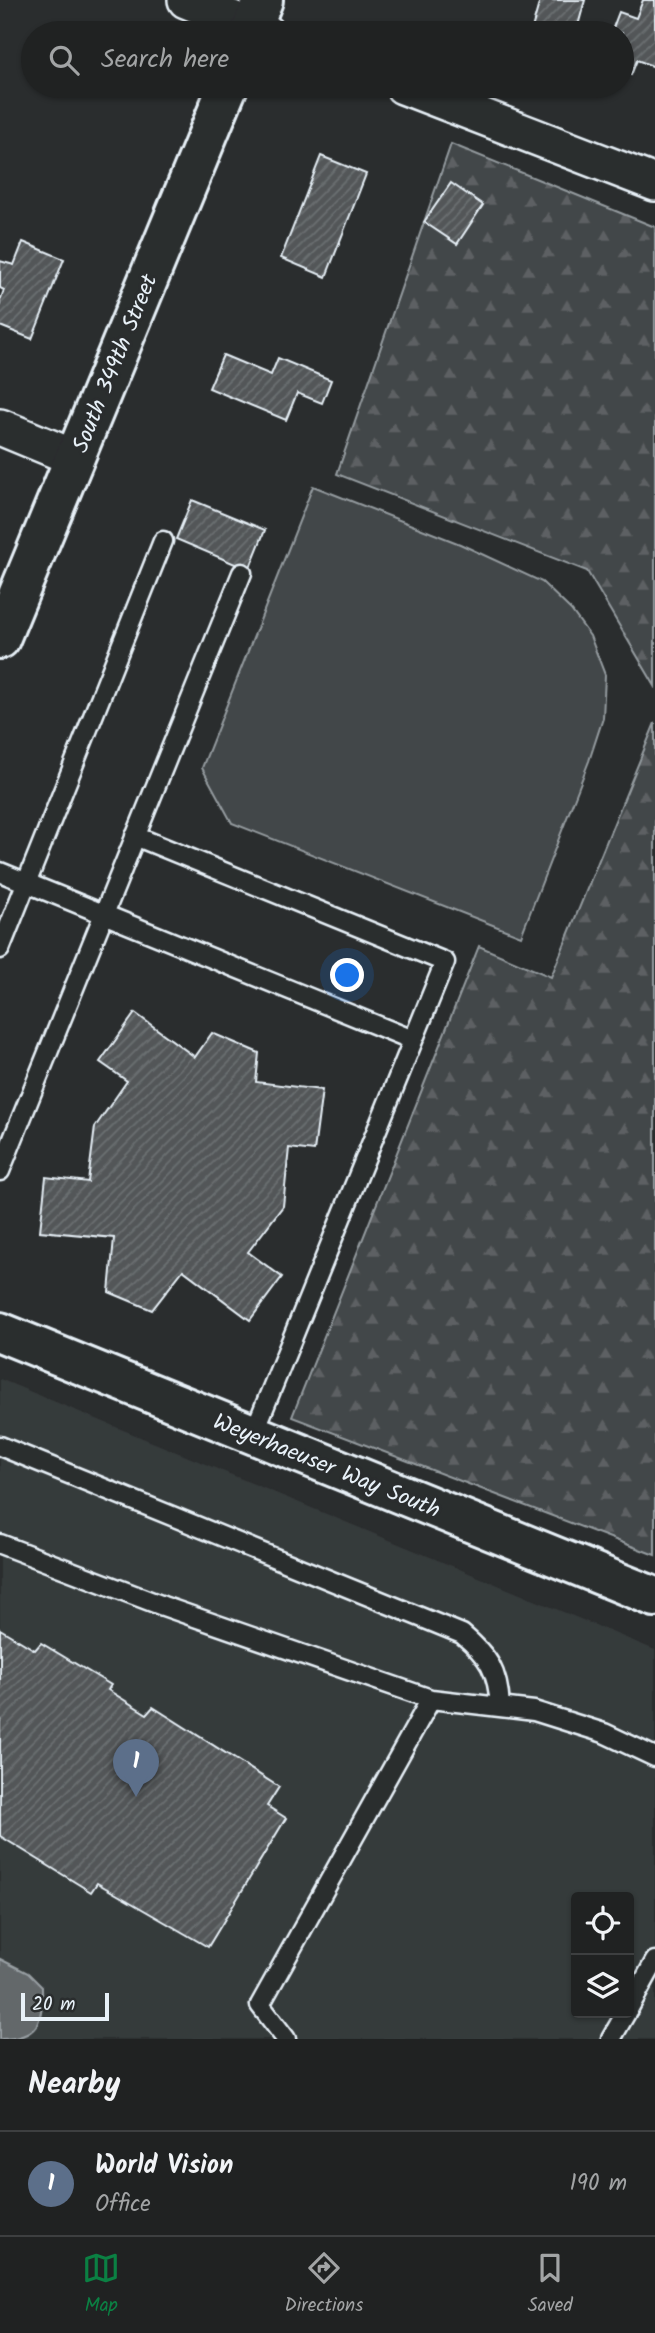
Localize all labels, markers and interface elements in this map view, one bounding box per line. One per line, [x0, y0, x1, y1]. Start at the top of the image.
search box [21, 21, 634, 98]
text: Search here [101, 39, 229, 81]
icon: search [45, 41, 83, 79]
street label: South 349th Street [64, 268, 169, 459]
your location [330, 958, 364, 992]
street label: Weyerhaeuser Way South [207, 1405, 445, 1529]
pin: 1 [113, 1739, 159, 1797]
map controls [571, 1892, 634, 2018]
button: locate [571, 1892, 634, 1955]
button: layers [571, 1955, 634, 2018]
scale bar [21, 1990, 108, 2022]
text: 20 m [32, 1990, 75, 2020]
text: Nearby [28, 2061, 120, 2109]
text: World Vision [95, 2145, 233, 2187]
text: 1 [48, 2166, 54, 2202]
text: 190 m [570, 2166, 627, 2202]
text: Office [95, 2187, 150, 2223]
tab: Map [82, 2249, 120, 2321]
tab: Directions [285, 2249, 363, 2321]
tab: Saved [528, 2249, 573, 2321]

